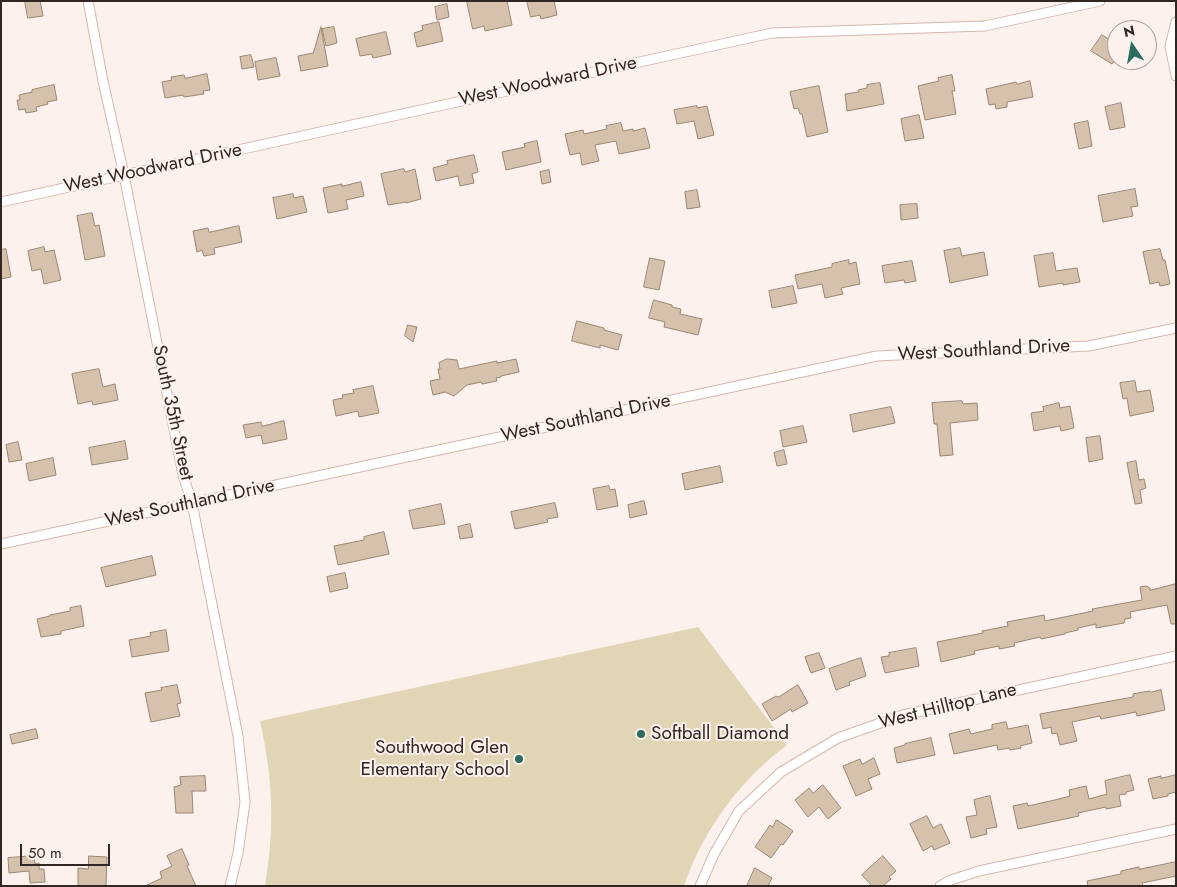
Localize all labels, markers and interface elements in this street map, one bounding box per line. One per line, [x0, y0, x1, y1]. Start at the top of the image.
north arrow [1107, 20, 1157, 70]
text: N [1122, 20, 1137, 42]
street label: West Woodward Drive [457, 52, 639, 112]
street label: West Woodward Drive [62, 139, 244, 199]
street label: West Southland Drive [897, 335, 1071, 367]
street label: South 35th Street [147, 343, 197, 483]
street label: West Southland Drive [499, 390, 673, 448]
street label: West Southland Drive [103, 475, 277, 533]
street label: West Hilltop Lane [877, 679, 1019, 735]
place label: Softball Diamond [651, 723, 789, 745]
marker: Softball Diamond [635, 728, 647, 740]
place label: Southwood Glen Elementary School [360, 737, 509, 781]
marker: Southwood Glen Elementary School [513, 753, 525, 765]
scale bar [22, 834, 112, 866]
text: 50 m [28, 842, 62, 864]

